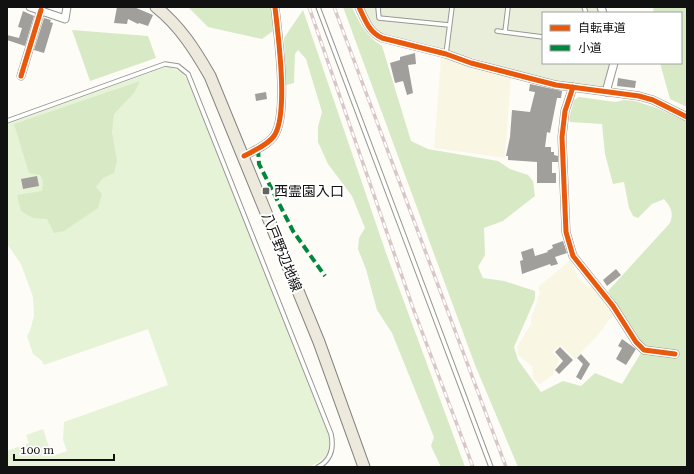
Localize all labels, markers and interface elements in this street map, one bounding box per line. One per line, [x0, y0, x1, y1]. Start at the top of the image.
legend [542, 12, 682, 64]
text: 自転車道 [578, 21, 626, 35]
text: 小道 [578, 41, 602, 55]
place label: 西霊園入口 [274, 183, 344, 199]
marker: 西霊園入口 [261, 186, 271, 196]
street label: 八戸野辺地線 [259, 210, 305, 294]
scale bar [14, 436, 114, 462]
text: 100 m [20, 443, 54, 457]

